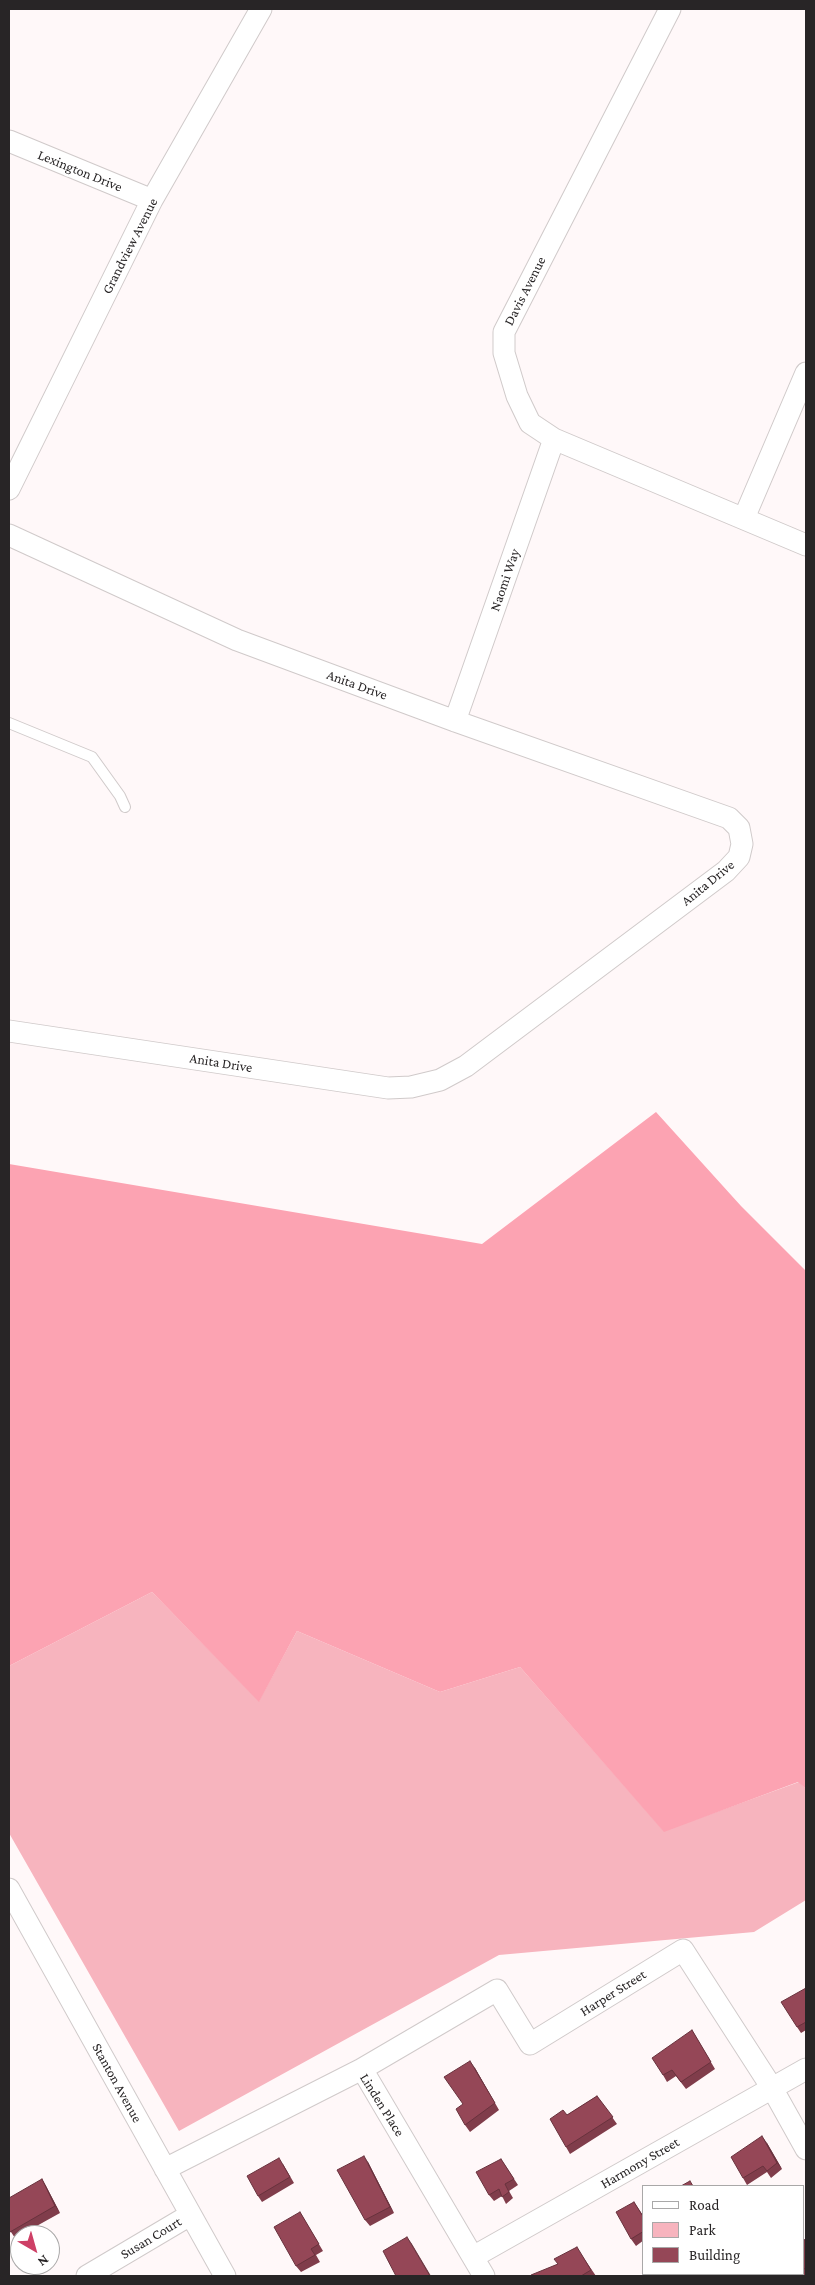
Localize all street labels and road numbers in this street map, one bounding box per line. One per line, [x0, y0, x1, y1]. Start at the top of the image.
street label: Lexington Drive [35, 146, 125, 196]
street label: Grandview Avenue [99, 195, 161, 297]
street label: Davis Avenue [500, 254, 550, 328]
street label: Naomi Way [486, 546, 524, 614]
street label: Anita Drive [324, 666, 390, 704]
street label: Anita Drive [678, 857, 738, 909]
street label: Anita Drive [188, 1050, 254, 1076]
street label: Harper Street [577, 1966, 649, 2020]
street label: Stanton Avenue [88, 2040, 146, 2126]
street label: Linden Place [356, 2070, 408, 2140]
street label: Harmony Street [598, 2134, 682, 2192]
street label: Susan Court [117, 2213, 185, 2263]

